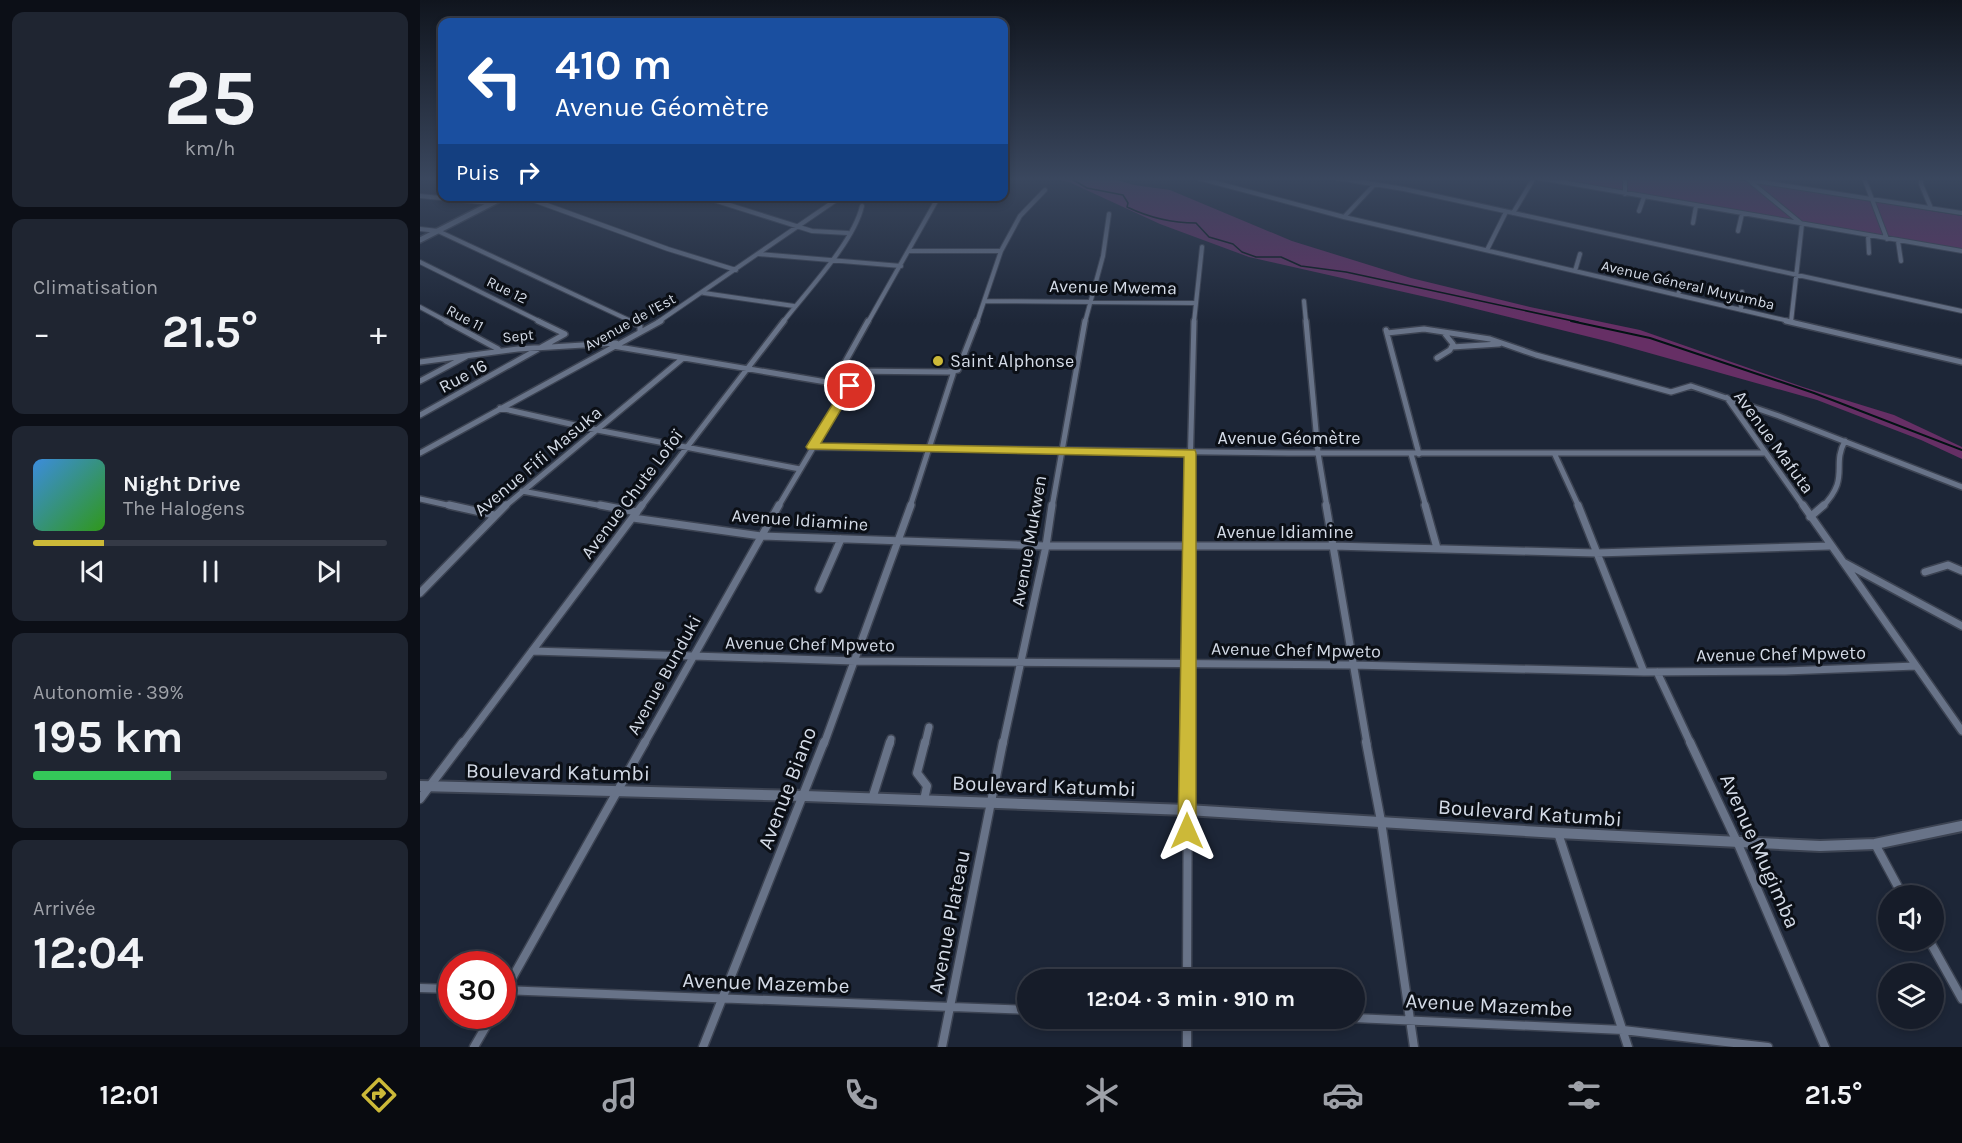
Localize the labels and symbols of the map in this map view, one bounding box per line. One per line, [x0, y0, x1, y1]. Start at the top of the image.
street label: Avenue Géneral Muyumba [1599, 256, 1777, 314]
street label: Rue 12 [484, 272, 530, 308]
street label: Avenue Mwema [1049, 275, 1177, 299]
street label: Avenue de l'Est [581, 289, 679, 354]
street label: Rue 11 [443, 301, 487, 335]
street label: Sept [502, 325, 535, 347]
place label: Saint Alphonse [950, 350, 1074, 372]
street label: Rue 16 [435, 354, 491, 398]
marker: Saint Alphonse [931, 354, 945, 368]
pin [824, 360, 875, 411]
street label: Avenue Mafuta [1729, 386, 1819, 498]
street label: Avenue Fifi Masuka [470, 401, 606, 521]
street label: Avenue Chute Lofoï [576, 424, 688, 563]
street label: Avenue Géomètre [1218, 427, 1360, 449]
street label: Avenue Mukwen [1007, 474, 1051, 608]
street label: Avenue Idiamine [731, 504, 869, 536]
street label: Avenue Idiamine [1217, 521, 1353, 543]
street label: Avenue Bunduki [622, 611, 706, 739]
street label: Avenue Chef Mpweto [725, 632, 895, 656]
street label: Avenue Chef Mpweto [1211, 638, 1381, 662]
street label: Avenue Chef Mpweto [1696, 642, 1866, 666]
street label: Avenue Biano [753, 723, 821, 853]
street label: Boulevard Katumbi [466, 758, 650, 786]
street label: Avenue Mugimba [1715, 770, 1805, 932]
street label: Boulevard Katumbi [951, 771, 1137, 801]
street label: Boulevard Katumbi [1437, 795, 1623, 831]
position arrow [1155, 799, 1219, 863]
street label: Avenue Plateau [923, 848, 975, 996]
speed limit sign: 30 [438, 951, 516, 1029]
street label: Avenue Mazembe [682, 968, 850, 998]
street label: Avenue Mazembe [1405, 989, 1573, 1021]

